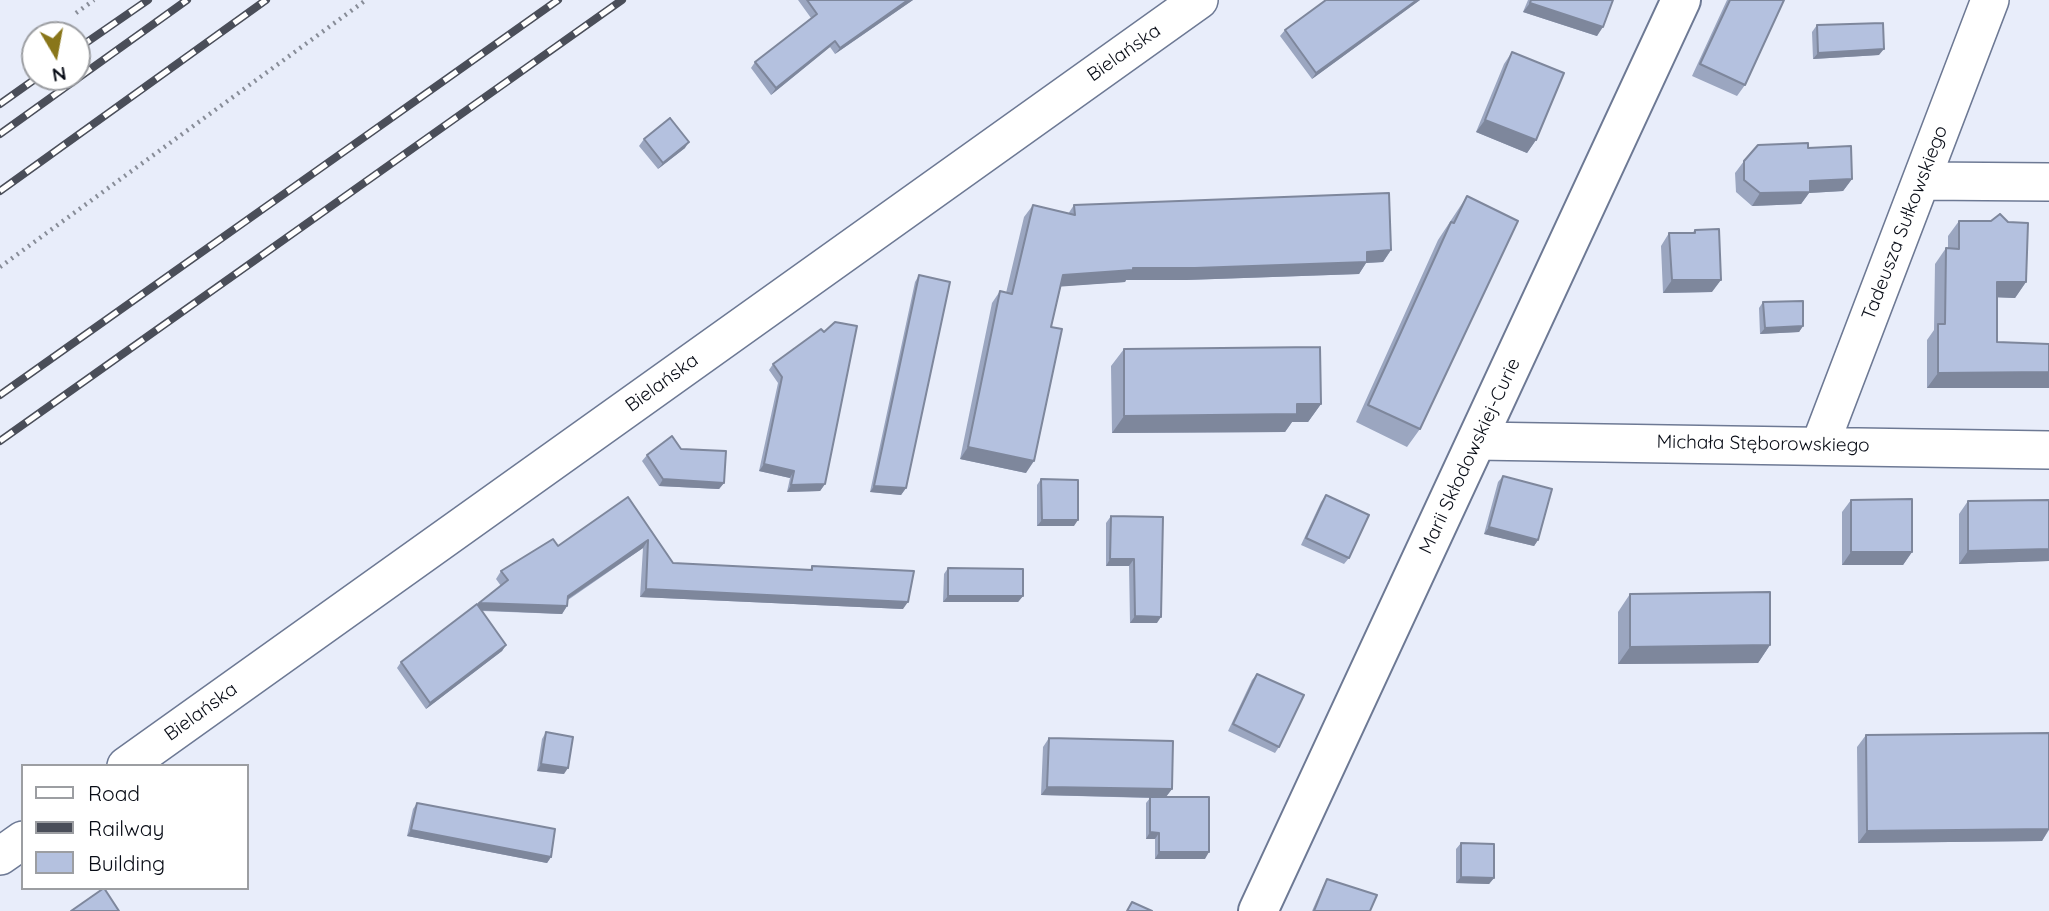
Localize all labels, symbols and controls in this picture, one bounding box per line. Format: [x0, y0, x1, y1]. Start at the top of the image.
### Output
street label: Bielańska [1083, 19, 1165, 87]
north arrow [21, 21, 91, 91]
text: N [50, 62, 68, 88]
street label: Tadeusza Sułkowskiego [1857, 122, 1953, 324]
street label: Bielańska [621, 349, 703, 417]
street label: Marii Skłodowskiej-Curie [1415, 354, 1525, 558]
street label: Michała Stęborowskiego [1656, 431, 1870, 457]
street label: Bielańska [160, 678, 242, 746]
legend [21, 764, 248, 890]
text: Road [88, 780, 140, 806]
text: Railway [88, 815, 164, 841]
text: Building [88, 850, 165, 876]

